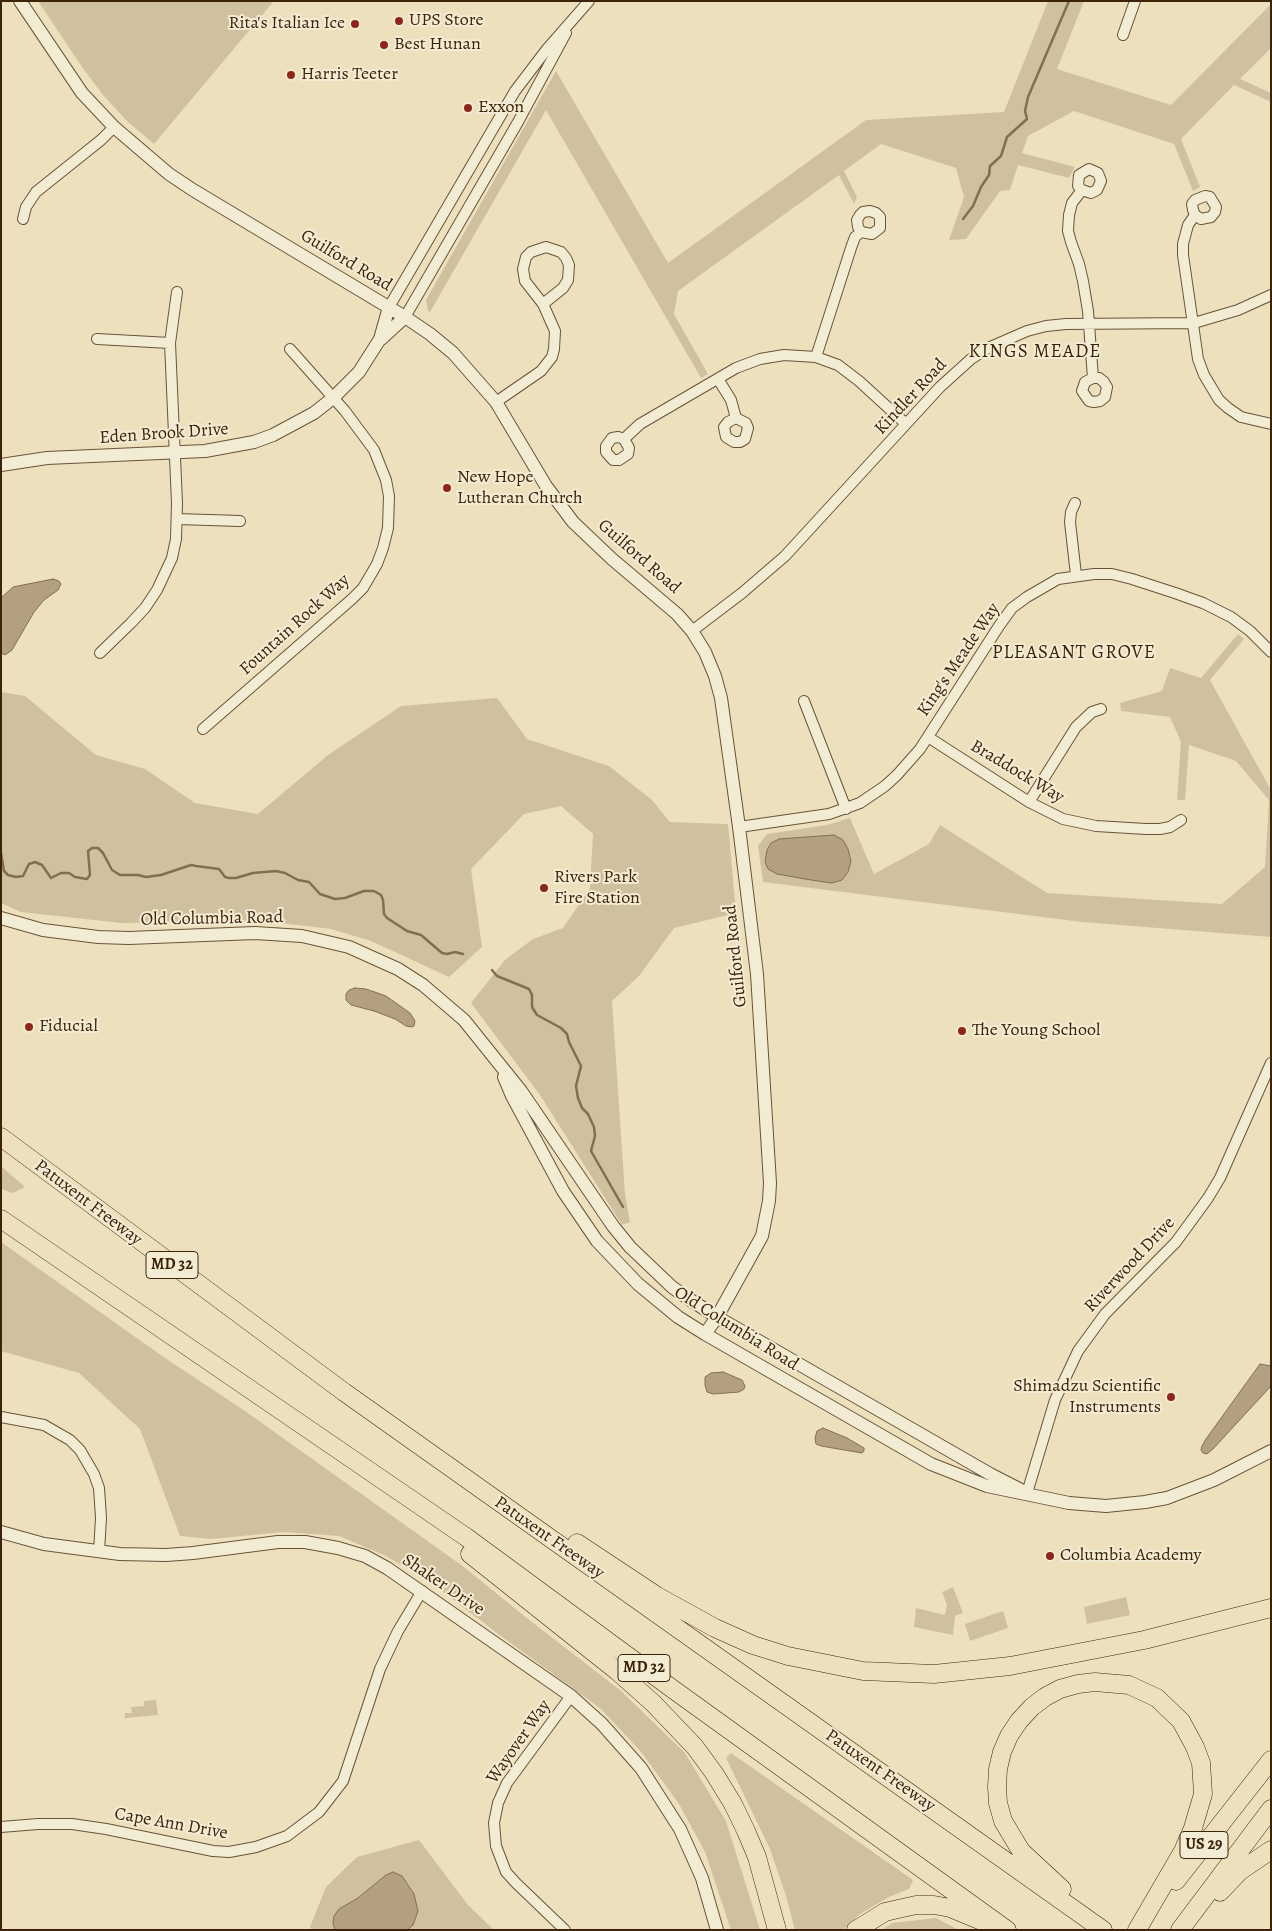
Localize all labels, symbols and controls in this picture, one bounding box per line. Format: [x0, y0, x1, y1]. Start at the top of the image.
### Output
place label: UPS Store [409, 10, 484, 32]
place label: Rita's Italian Ice [229, 13, 345, 35]
marker: UPS Store [393, 15, 405, 27]
marker: Rita's Italian Ice [349, 18, 361, 30]
place label: Best Hunan [394, 34, 481, 56]
marker: Best Hunan [378, 39, 390, 51]
place label: Harris Teeter [301, 64, 398, 86]
marker: Harris Teeter [285, 69, 297, 81]
place label: Exxon [478, 97, 524, 119]
marker: Exxon [462, 102, 474, 114]
street label: Guilford Road [296, 225, 396, 297]
district label: KINGS MEADE [967, 341, 1103, 363]
street label: Kindler Road [870, 354, 952, 440]
street label: Eden Brook Drive [99, 419, 229, 449]
place label: New Hope Lutheran Church [457, 467, 583, 509]
marker: New Hope Lutheran Church [441, 482, 453, 494]
street label: Guilford Road [593, 515, 685, 599]
street label: Fountain Rock Way [235, 570, 355, 680]
street label: King's Meade Way [913, 599, 1005, 721]
district label: PLEASANT GROVE [990, 642, 1158, 664]
street label: Braddock Way [966, 736, 1068, 808]
place label: Rivers Park Fire Station [554, 867, 640, 910]
marker: Rivers Park Fire Station [538, 882, 550, 894]
street label: Guilford Road [720, 904, 752, 1008]
street label: Old Columbia Road [140, 907, 284, 931]
place label: Fiducial [39, 1016, 98, 1038]
place label: The Young School [972, 1020, 1100, 1042]
marker: Fiducial [23, 1021, 35, 1033]
marker: The Young School [956, 1025, 968, 1037]
street label: Patuxent Freeway [30, 1155, 146, 1251]
street label: Riverwood Drive [1080, 1213, 1180, 1317]
road number: MD 32 [146, 1252, 198, 1278]
street label: Old Columbia Road [670, 1282, 802, 1376]
place label: Shimadzu Scientific Instruments [1013, 1376, 1161, 1418]
marker: Shimadzu Scientific Instruments [1165, 1391, 1177, 1403]
street label: Patuxent Freeway [490, 1492, 608, 1584]
place label: Columbia Academy [1060, 1545, 1202, 1567]
street label: Shaker Drive [398, 1550, 488, 1620]
marker: Columbia Academy [1044, 1550, 1056, 1562]
road number: MD 32 [618, 1655, 670, 1682]
street label: Wayover Way [482, 1696, 556, 1788]
street label: Patuxent Freeway [821, 1725, 939, 1817]
street label: Cape Ann Drive [113, 1803, 229, 1845]
road number: US 29 [1180, 1832, 1228, 1858]

